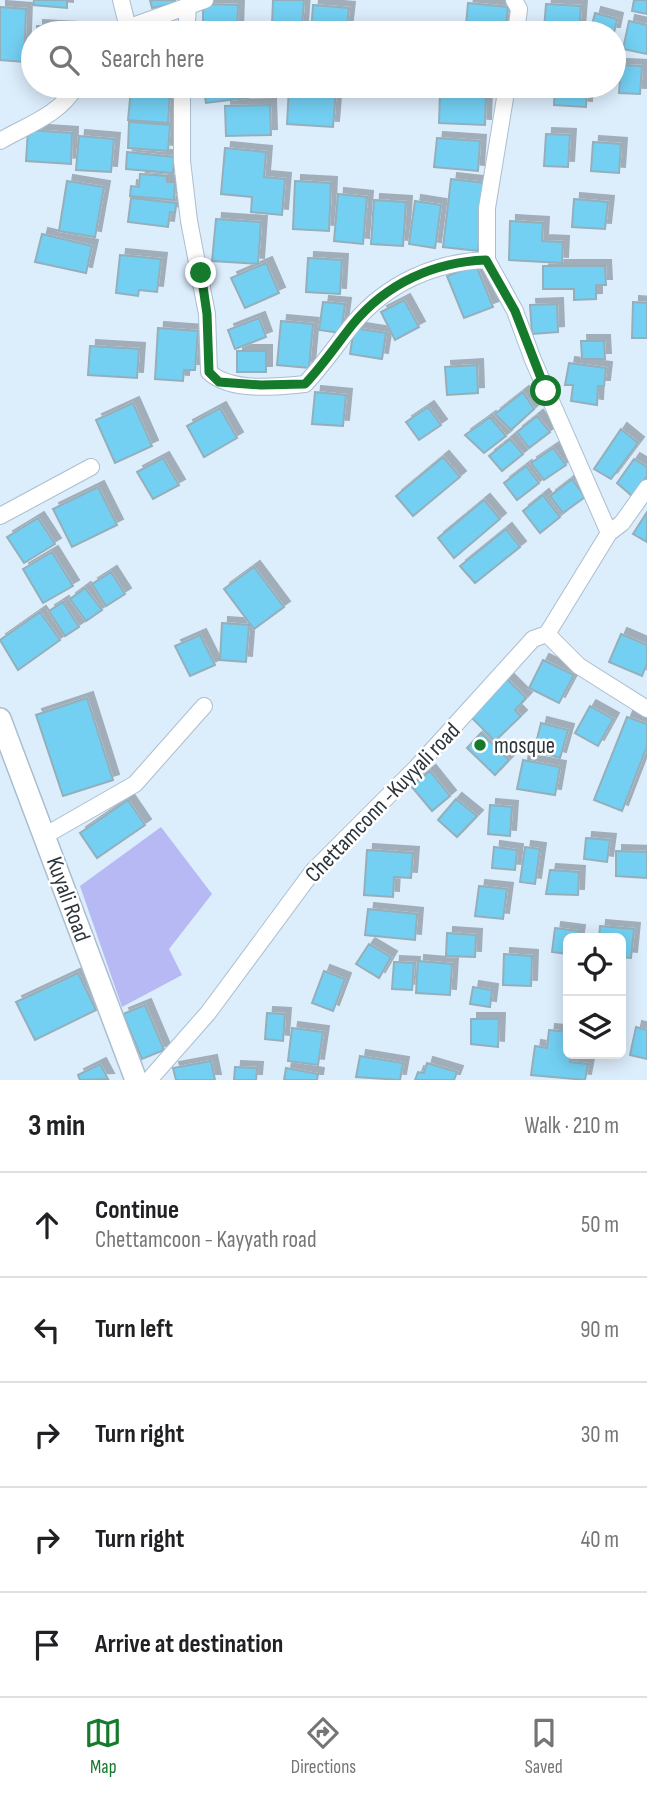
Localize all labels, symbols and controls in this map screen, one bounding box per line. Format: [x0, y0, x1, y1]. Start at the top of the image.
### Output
search box [21, 21, 626, 98]
icon: search [45, 41, 83, 79]
text: Search here [101, 44, 204, 75]
route end [185, 257, 216, 288]
route start [530, 375, 561, 406]
street label: Chettamconn -Kuyyali road [299, 717, 466, 888]
place label: mosque [494, 732, 555, 760]
marker: mosque [472, 737, 488, 753]
street label: Kuyali Road [40, 853, 96, 946]
map controls [563, 933, 626, 1059]
button: locate [563, 933, 626, 996]
button: layers [563, 996, 626, 1059]
text: 3 min [28, 1108, 85, 1144]
text: Walk · 210 m [525, 1112, 619, 1140]
text: Continue [95, 1195, 179, 1226]
icon: ahead [28, 1206, 66, 1244]
text: 50 m [581, 1211, 619, 1239]
text: Chettamcoon - Kayyath road [95, 1226, 316, 1254]
icon: left [28, 1311, 66, 1349]
text: Turn left [95, 1314, 173, 1345]
text: 90 m [580, 1316, 619, 1344]
icon: right [28, 1416, 66, 1454]
text: Turn right [95, 1419, 184, 1450]
text: 30 m [581, 1421, 619, 1449]
icon: right [28, 1521, 66, 1559]
text: Turn right [95, 1524, 184, 1555]
text: 40 m [581, 1526, 619, 1554]
icon: arrive [28, 1626, 66, 1664]
text: Arrive at destination [95, 1629, 283, 1660]
tab: Map [84, 1714, 122, 1779]
tab: Directions [291, 1714, 356, 1779]
tab: Saved [525, 1714, 563, 1779]

